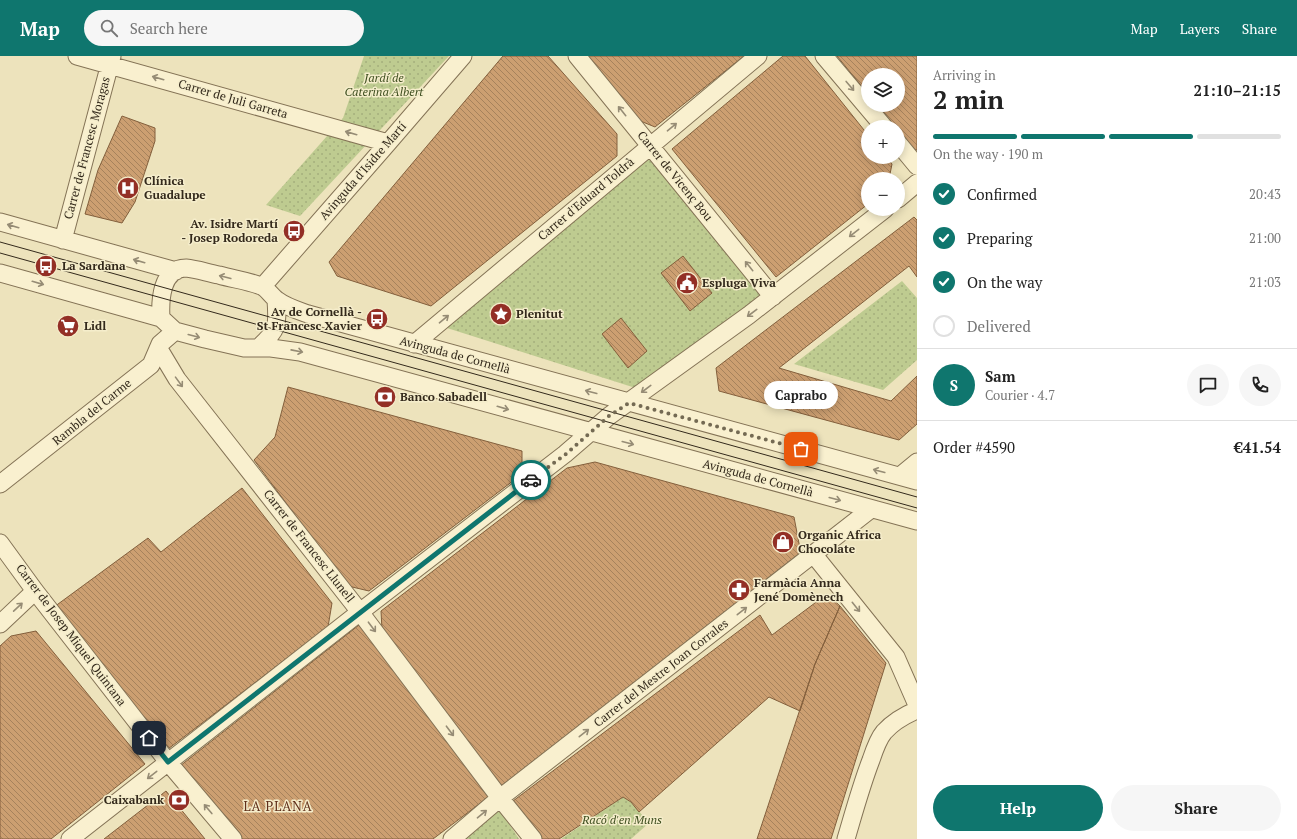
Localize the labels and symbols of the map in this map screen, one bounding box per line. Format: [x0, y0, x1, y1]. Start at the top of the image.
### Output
park label: Jardí de Caterina Albert [345, 70, 424, 99]
one-way arrow [152, 74, 165, 82]
street label: Carrer de Francesc Moragas [60, 75, 113, 221]
street label: Carrer de Juli Garreta [177, 76, 290, 121]
one-way arrow [845, 80, 854, 91]
one-way arrow [618, 106, 627, 117]
street label: Avinguda d'Isidre Martí [316, 118, 409, 223]
one-way arrow [667, 123, 677, 132]
one-way arrow [344, 128, 357, 136]
street label: Carrer de Vicenç Bou [634, 128, 716, 224]
street label: Carrer d'Eduard Toldrà [535, 154, 637, 243]
place label: Clínica Guadalupe [144, 173, 206, 202]
hospital icon: Clínica Guadalupe [115, 175, 141, 201]
place label: Av. Isidre Martí - Josep Rodoreda [181, 216, 278, 245]
bus stop icon: Av. Isidre Martí - Josep Rodoreda [281, 218, 307, 244]
one-way arrow [7, 222, 20, 229]
one-way arrow [849, 229, 860, 237]
bus stop icon: La Sardana [33, 253, 59, 279]
one-way arrow [132, 257, 145, 264]
place label: La Sardana [62, 258, 126, 273]
one-way arrow [744, 261, 753, 272]
public building icon: Espluga Viva [674, 270, 700, 296]
one-way arrow [219, 272, 232, 280]
place label: Espluga Viva [702, 275, 776, 290]
one-way arrow [31, 280, 44, 287]
place icon: Plenitut [488, 301, 514, 327]
place label: Av de Cornellà - St Francesc Xavier [257, 304, 363, 333]
bus stop icon: Av de Cornellà - St Francesc Xavier [364, 306, 390, 332]
place label: Plenitut [516, 306, 563, 321]
one-way arrow [746, 309, 757, 317]
supermarket icon: Lidl [55, 313, 81, 339]
one-way arrow [438, 314, 449, 323]
place label: Lidl [84, 318, 106, 333]
one-way arrow [187, 333, 200, 340]
street label: Avinguda de Cornellà [398, 333, 512, 376]
one-way arrow [290, 347, 303, 355]
street label: Rambla del Carme [49, 375, 134, 448]
one-way arrow [175, 376, 184, 387]
callout: Caprabo [764, 381, 838, 409]
bank icon: Banco Sabadell [372, 384, 398, 410]
one-way arrow [641, 385, 652, 394]
one-way arrow [585, 388, 598, 395]
place label: Banco Sabadell [400, 389, 487, 404]
one-way arrow [496, 405, 509, 412]
pin [784, 432, 818, 466]
one-way arrow [622, 439, 635, 447]
street label: Avinguda de Cornellà [701, 456, 815, 499]
courier [511, 460, 551, 500]
one-way arrow [873, 466, 886, 474]
street label: Carrer de Francesc Llunell [261, 486, 358, 605]
one-way arrow [828, 496, 841, 503]
place label: Organic Africa Chocolate [798, 527, 881, 556]
shop icon: Organic Africa Chocolate [770, 529, 796, 555]
street label: Carrer de Josep Miquel Quintana [13, 561, 130, 709]
place label: Farmàcia Anna Jené Domènech [754, 575, 844, 604]
pharmacy icon: Farmàcia Anna Jené Domènech [726, 577, 752, 603]
one-way arrow [851, 602, 860, 612]
one-way arrow [12, 603, 23, 612]
one-way arrow [737, 606, 748, 615]
street label: Carrer del Mestre Joan Corrales [590, 615, 731, 730]
one-way arrow [368, 622, 376, 633]
pin [132, 721, 166, 755]
one-way arrow [446, 726, 454, 737]
one-way arrow [579, 729, 590, 738]
one-way arrow [146, 771, 157, 779]
bank icon: Caixabank [166, 787, 192, 813]
place label: Caixabank [104, 792, 164, 807]
district label: LA PLANA [243, 797, 313, 815]
one-way arrow [203, 804, 212, 814]
one-way arrow [477, 809, 487, 818]
park label: Racó d'en Muns [581, 812, 662, 827]

